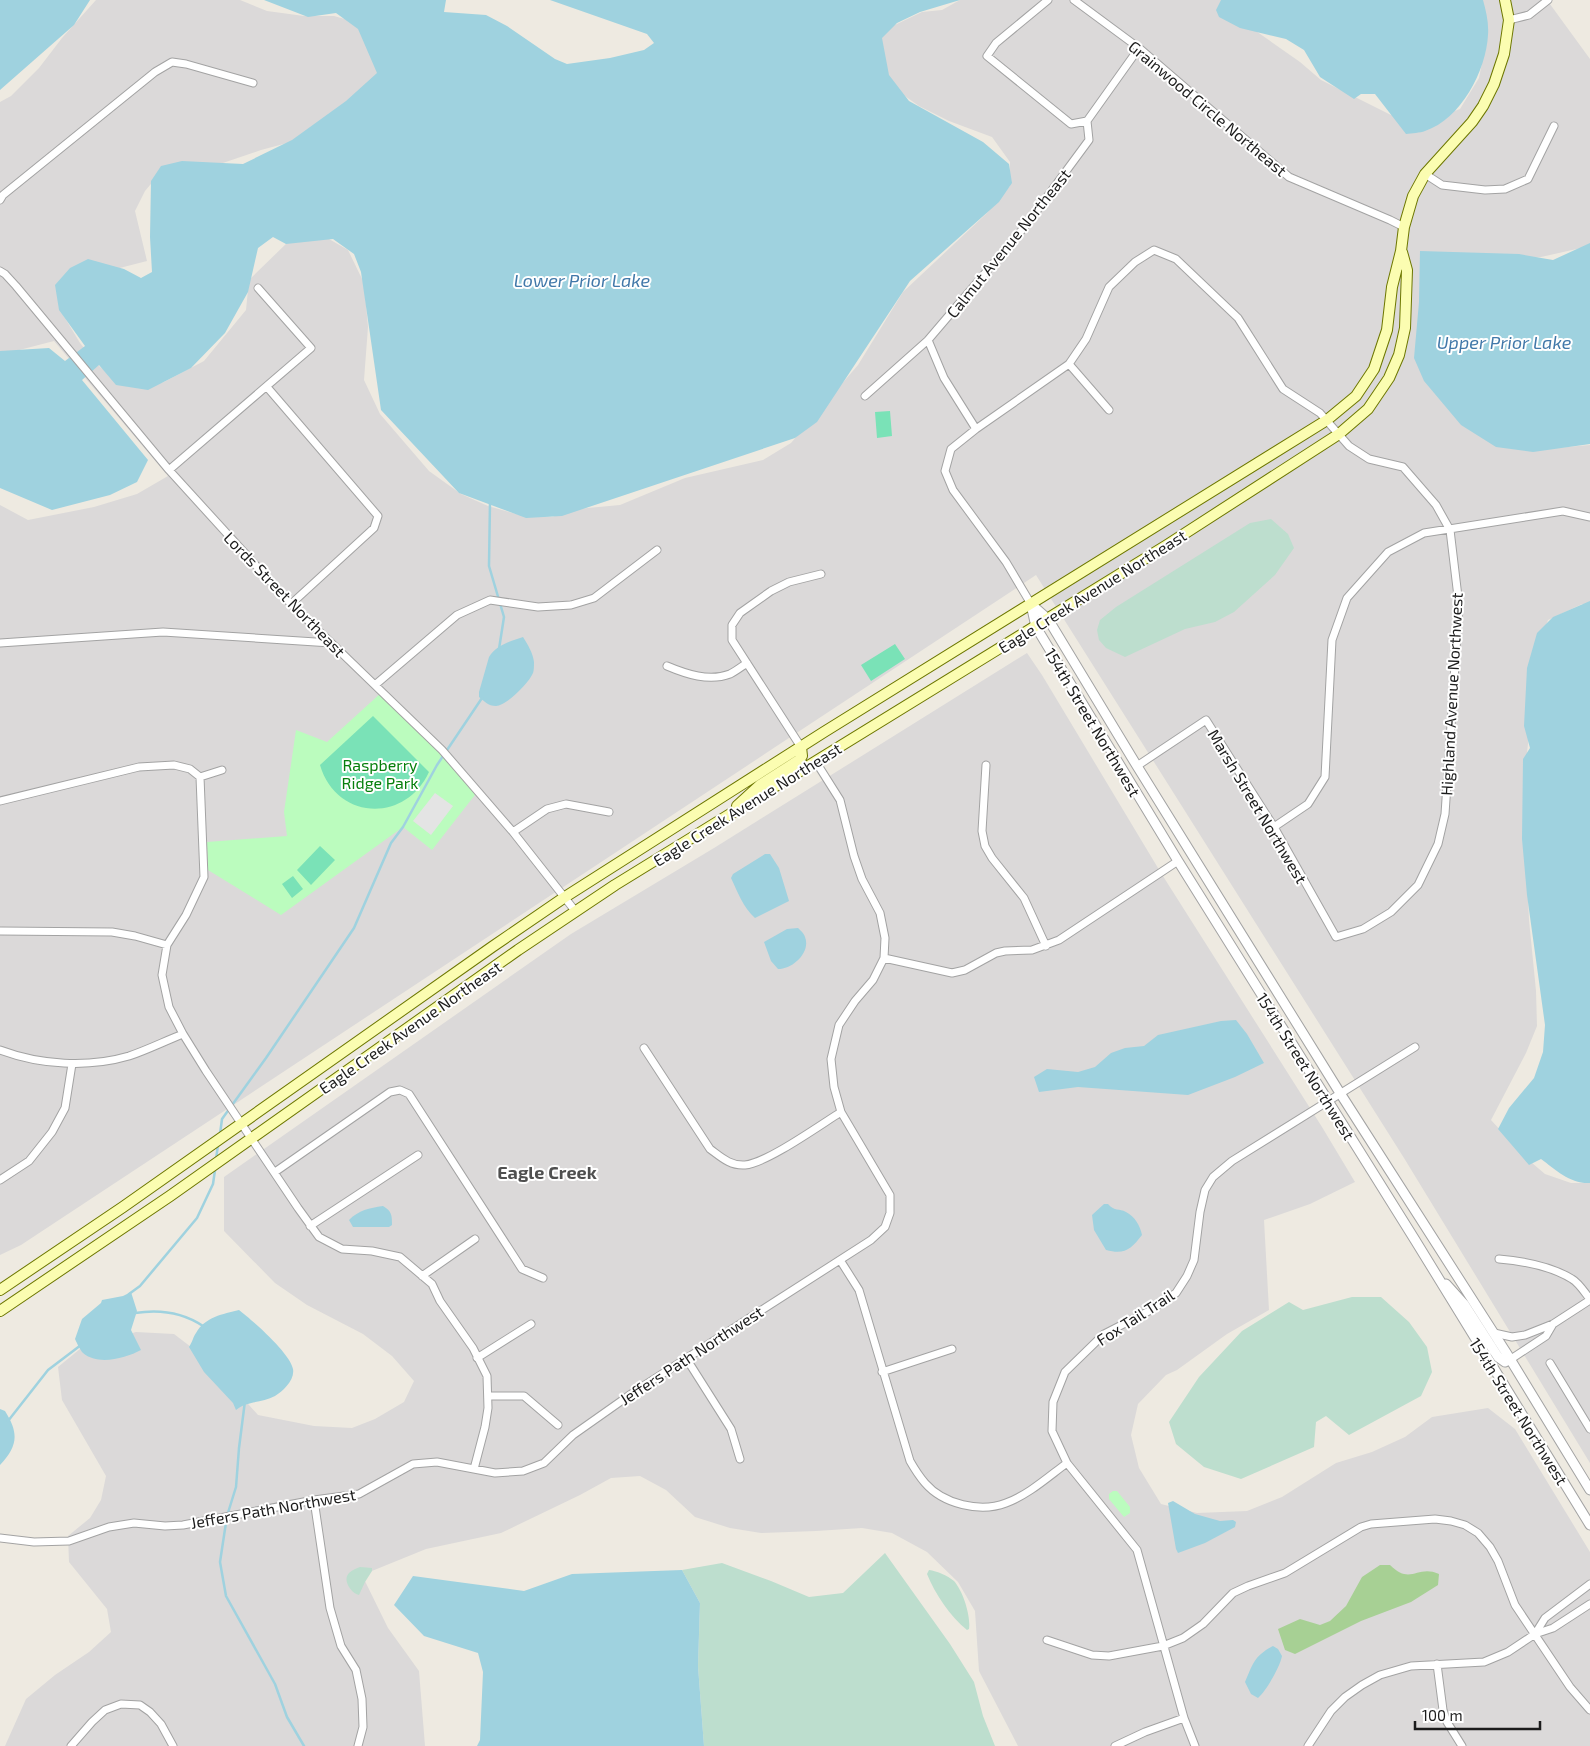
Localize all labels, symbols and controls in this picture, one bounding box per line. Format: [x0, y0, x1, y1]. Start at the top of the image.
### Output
street label: Grainwood Circle Northeast [1125, 36, 1291, 180]
street label: Calmut Avenue Northeast [942, 165, 1074, 321]
water label: Lower Prior Lake [514, 269, 651, 291]
water label: Upper Prior Lake [1437, 331, 1572, 353]
street label: Eagle Creek Avenue Northeast [994, 525, 1190, 657]
street label: Lords Street Northeast [220, 528, 350, 660]
street label: Highland Avenue Northwest [1436, 592, 1466, 796]
street label: 154th Street Northwest [1041, 644, 1145, 800]
street label: Marsh Street Northwest [1204, 726, 1312, 886]
street label: Eagle Creek Avenue Northeast [649, 738, 845, 870]
park label: Raspberry Ridge Park [342, 755, 418, 792]
street label: Eagle Creek Avenue Northeast [315, 957, 505, 1097]
street label: 154th Street Northwest [1253, 989, 1359, 1143]
district label: Eagle Creek [497, 1161, 597, 1183]
street label: Fox Tail Trail [1093, 1285, 1178, 1349]
street label: Jeffers Path Northwest [616, 1301, 766, 1409]
street label: 154th Street Northwest [1466, 1334, 1572, 1488]
street label: Jeffers Path Northwest [189, 1484, 357, 1532]
scale bar [1415, 1698, 1540, 1730]
text: 100 m [1422, 1706, 1463, 1724]

